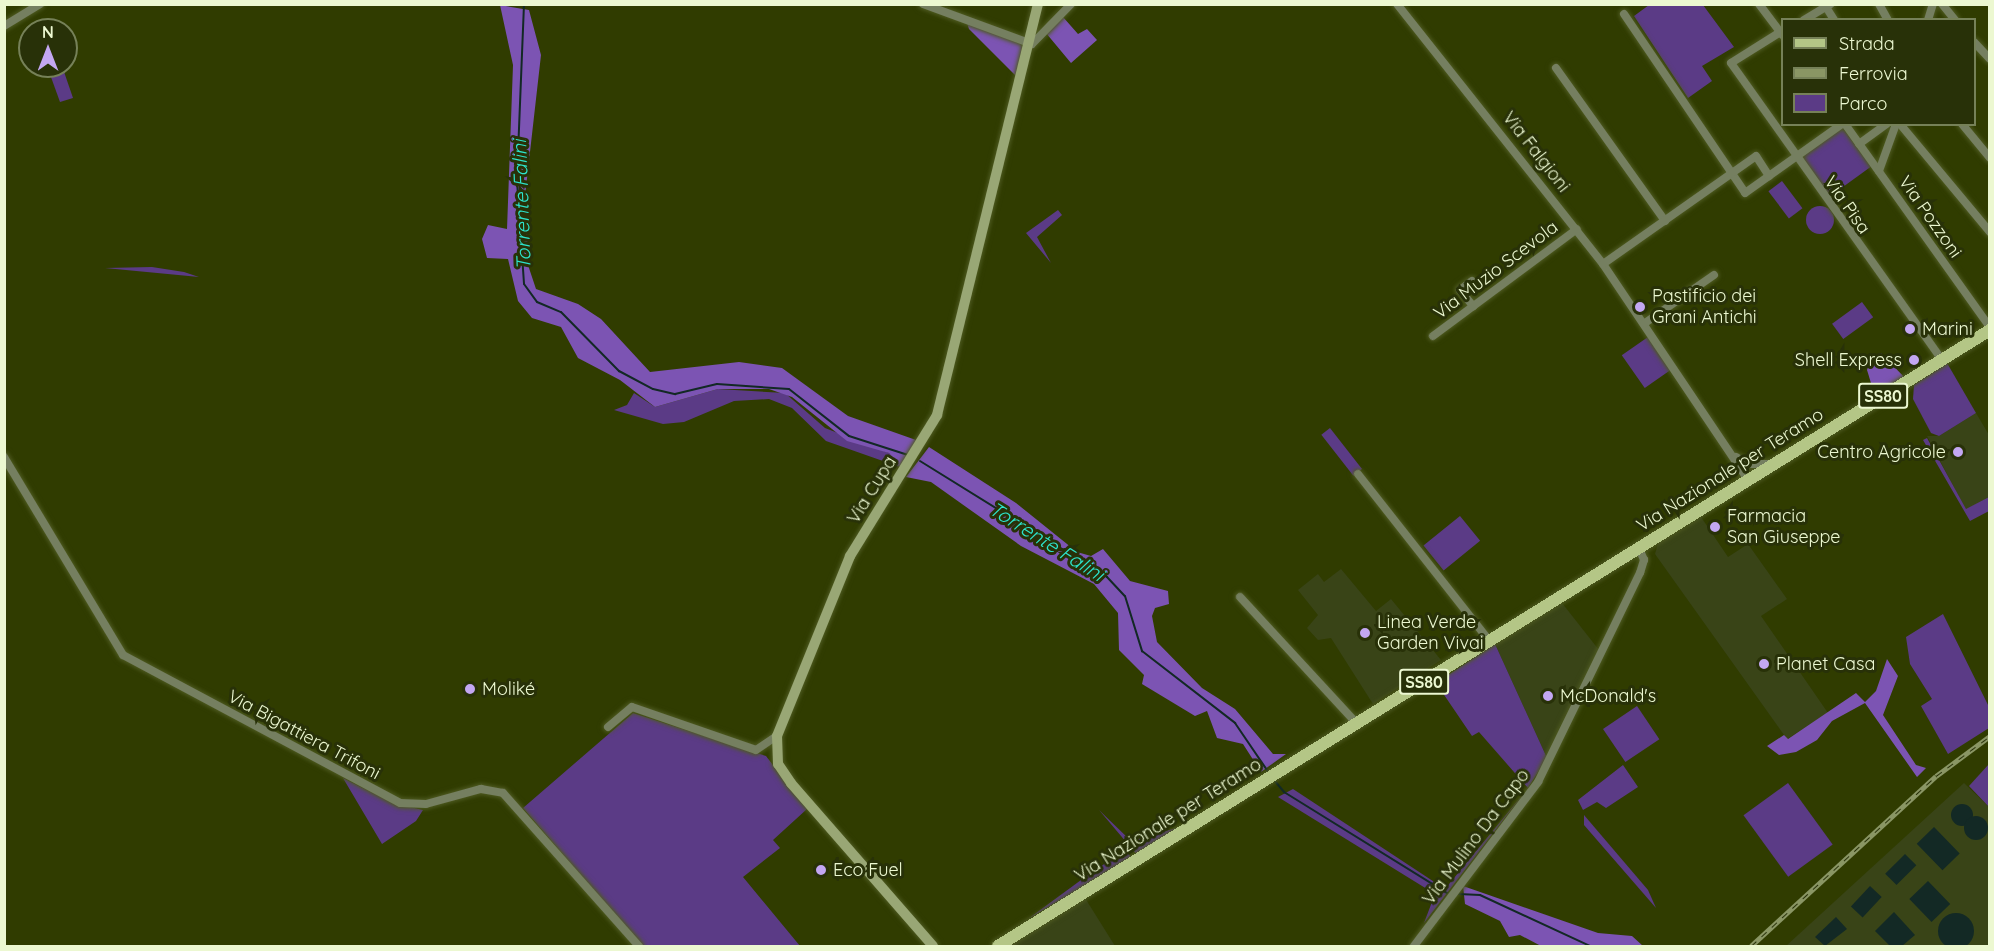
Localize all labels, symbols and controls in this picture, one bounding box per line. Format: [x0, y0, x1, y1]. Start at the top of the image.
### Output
north arrow [18, 18, 78, 78]
legend [1781, 18, 1976, 126]
text: N [42, 22, 54, 42]
text: Strada [1839, 32, 1895, 55]
text: Ferrovia [1839, 62, 1908, 85]
text: Parco [1839, 92, 1887, 115]
street label: Via Falgioni [1498, 107, 1574, 197]
water label: Torrente Falini [507, 139, 535, 271]
street label: Via Pisa [1819, 172, 1875, 238]
street label: Via Pozzoni [1894, 172, 1966, 262]
street label: Via Muzio Scevola [1430, 216, 1562, 324]
place label: Pastificio dei Grani Antichi [1652, 286, 1757, 328]
marker: Pastificio dei Grani Antichi [1633, 300, 1647, 314]
place label: Marini [1922, 318, 1973, 340]
marker: Marini [1903, 322, 1917, 336]
place label: Shell Express [1795, 349, 1902, 371]
marker: Shell Express [1907, 353, 1921, 367]
road number: SS80 [1858, 383, 1908, 409]
street label: Via Nazionale per Teramo [1633, 404, 1827, 536]
place label: Centro Agricole [1817, 441, 1946, 463]
marker: Centro Agricole [1951, 445, 1965, 459]
street label: Via Cupa [843, 452, 901, 528]
water label: Torrente Falini [985, 496, 1109, 586]
place label: Farmacia San Giuseppe [1727, 506, 1841, 548]
marker: Farmacia San Giuseppe [1708, 520, 1722, 534]
place label: Linea Verde Garden Vivai [1377, 612, 1484, 654]
marker: Linea Verde Garden Vivai [1358, 626, 1372, 640]
place label: Planet Casa [1776, 653, 1876, 675]
marker: Planet Casa [1757, 657, 1771, 671]
road number: SS80 [1398, 669, 1450, 695]
place label: Moliké [482, 678, 535, 700]
marker: Moliké [463, 682, 477, 696]
place label: McDonald's [1560, 685, 1656, 707]
street label: Via Bigattiera Trifoni [224, 686, 384, 784]
marker: McDonald's [1541, 689, 1555, 703]
street label: Via Nazionale per Teramo [1071, 754, 1265, 886]
street label: Via Mulino Da Capo [1418, 765, 1534, 909]
place label: Eco Fuel [833, 859, 903, 881]
marker: Eco Fuel [814, 863, 828, 877]

